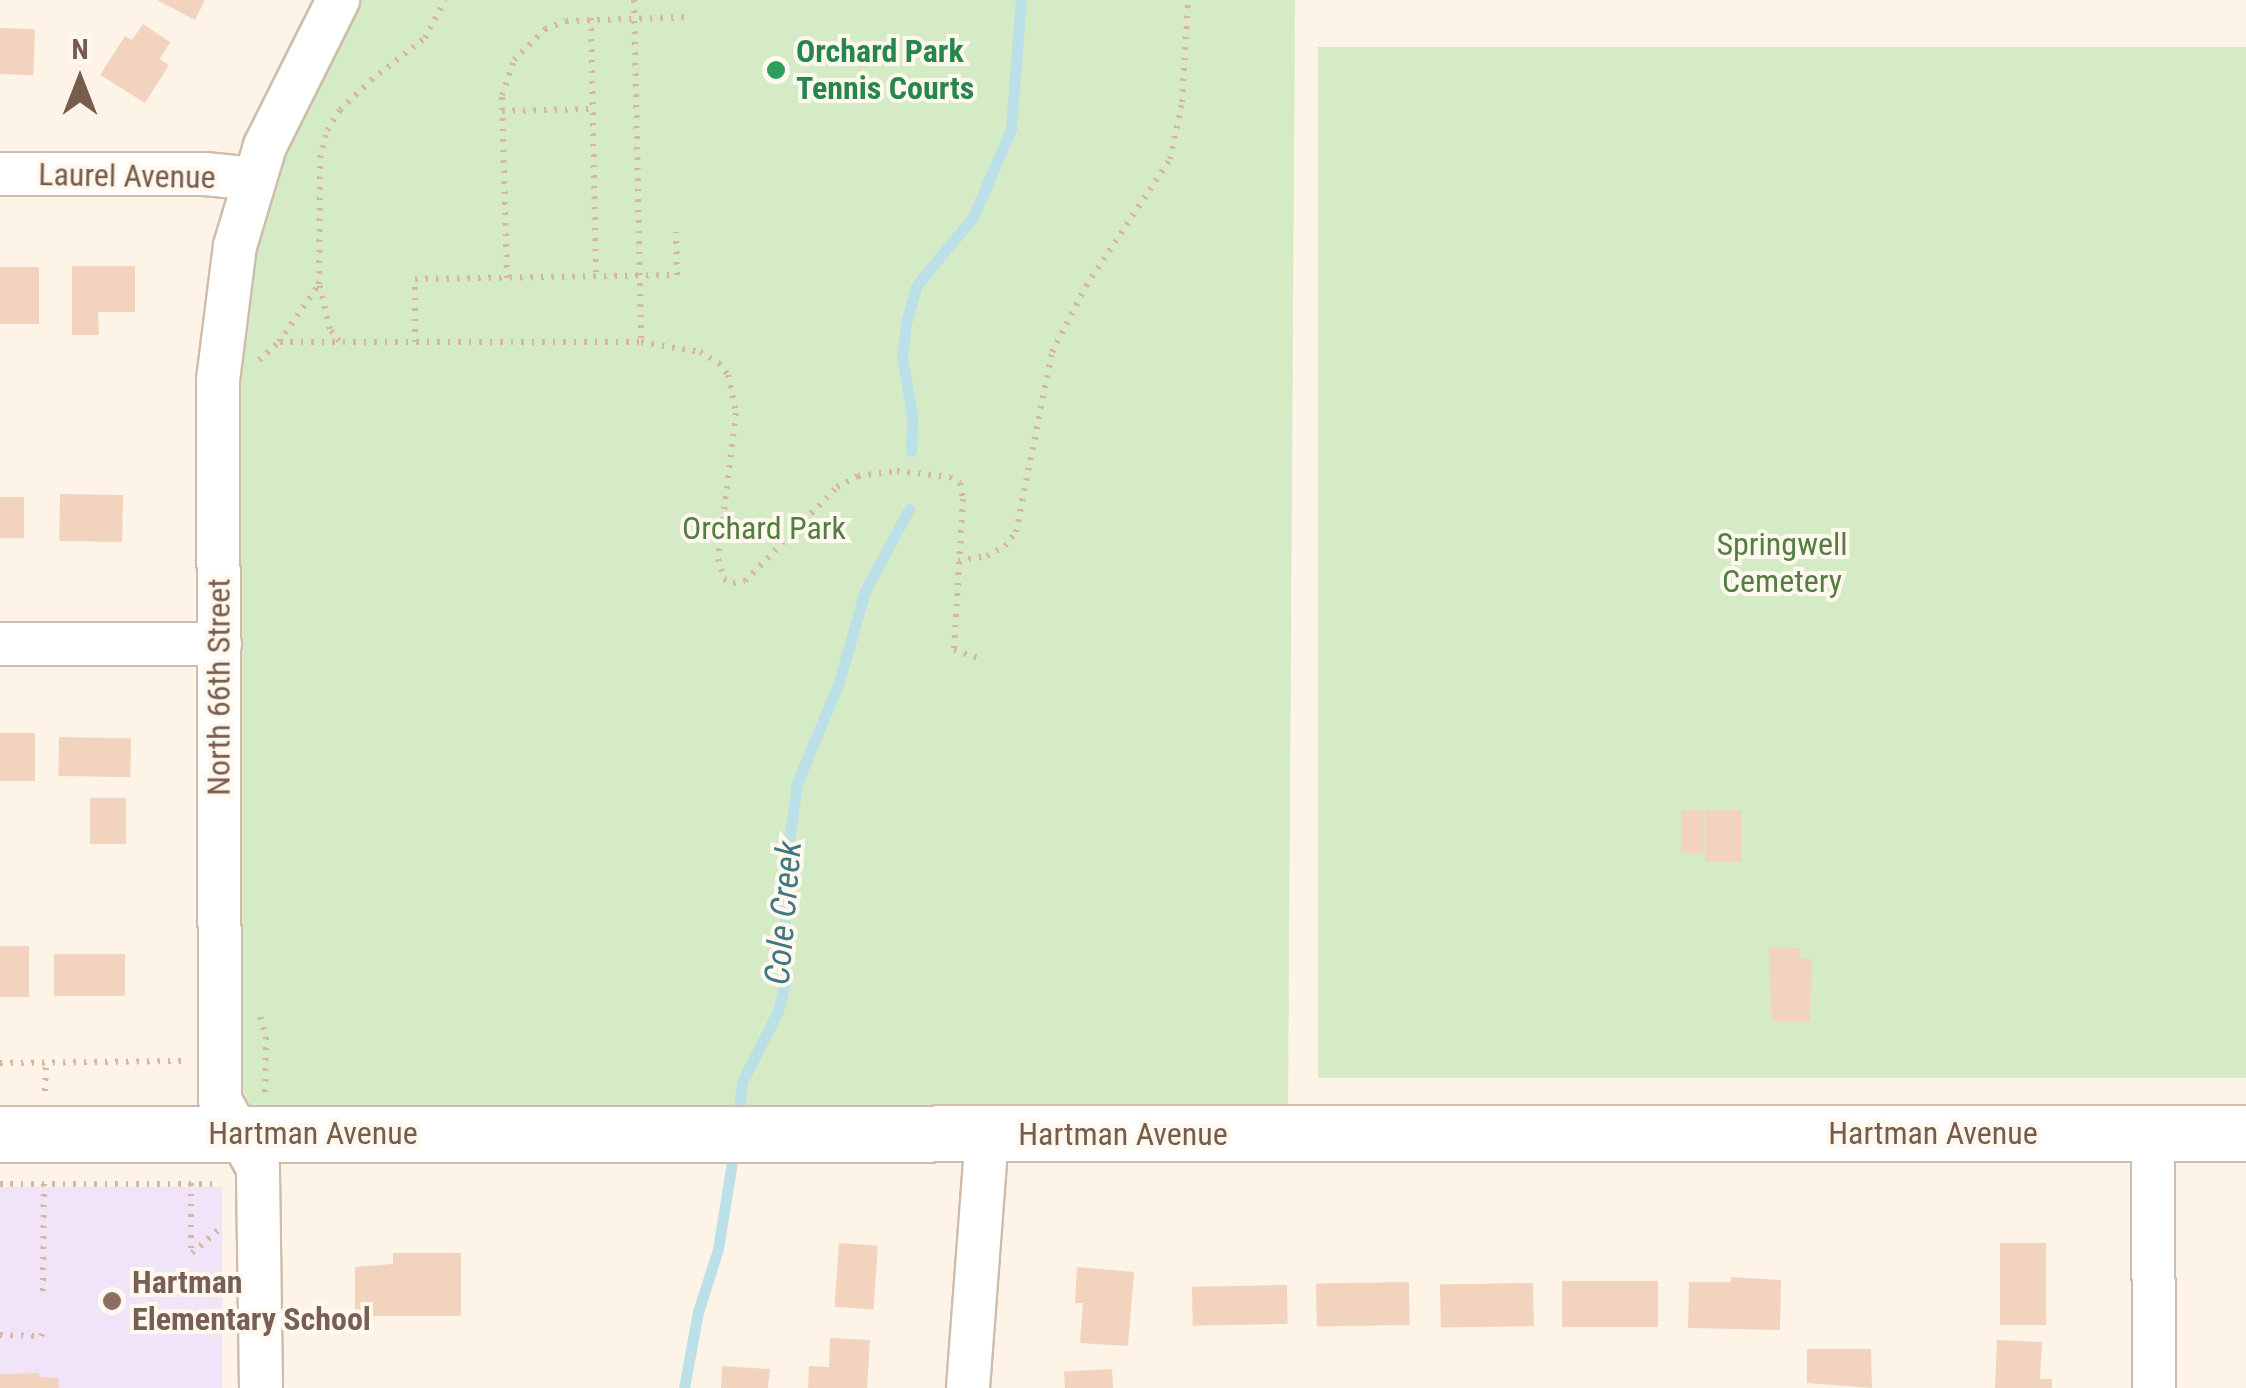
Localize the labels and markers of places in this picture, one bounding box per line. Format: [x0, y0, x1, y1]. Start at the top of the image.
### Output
place label: Orchard Park Tennis Courts [796, 33, 974, 108]
marker: Orchard Park Tennis Courts [765, 59, 787, 81]
place label: Hartman Elementary School [132, 1264, 371, 1339]
marker: Hartman Elementary School [101, 1290, 123, 1312]

